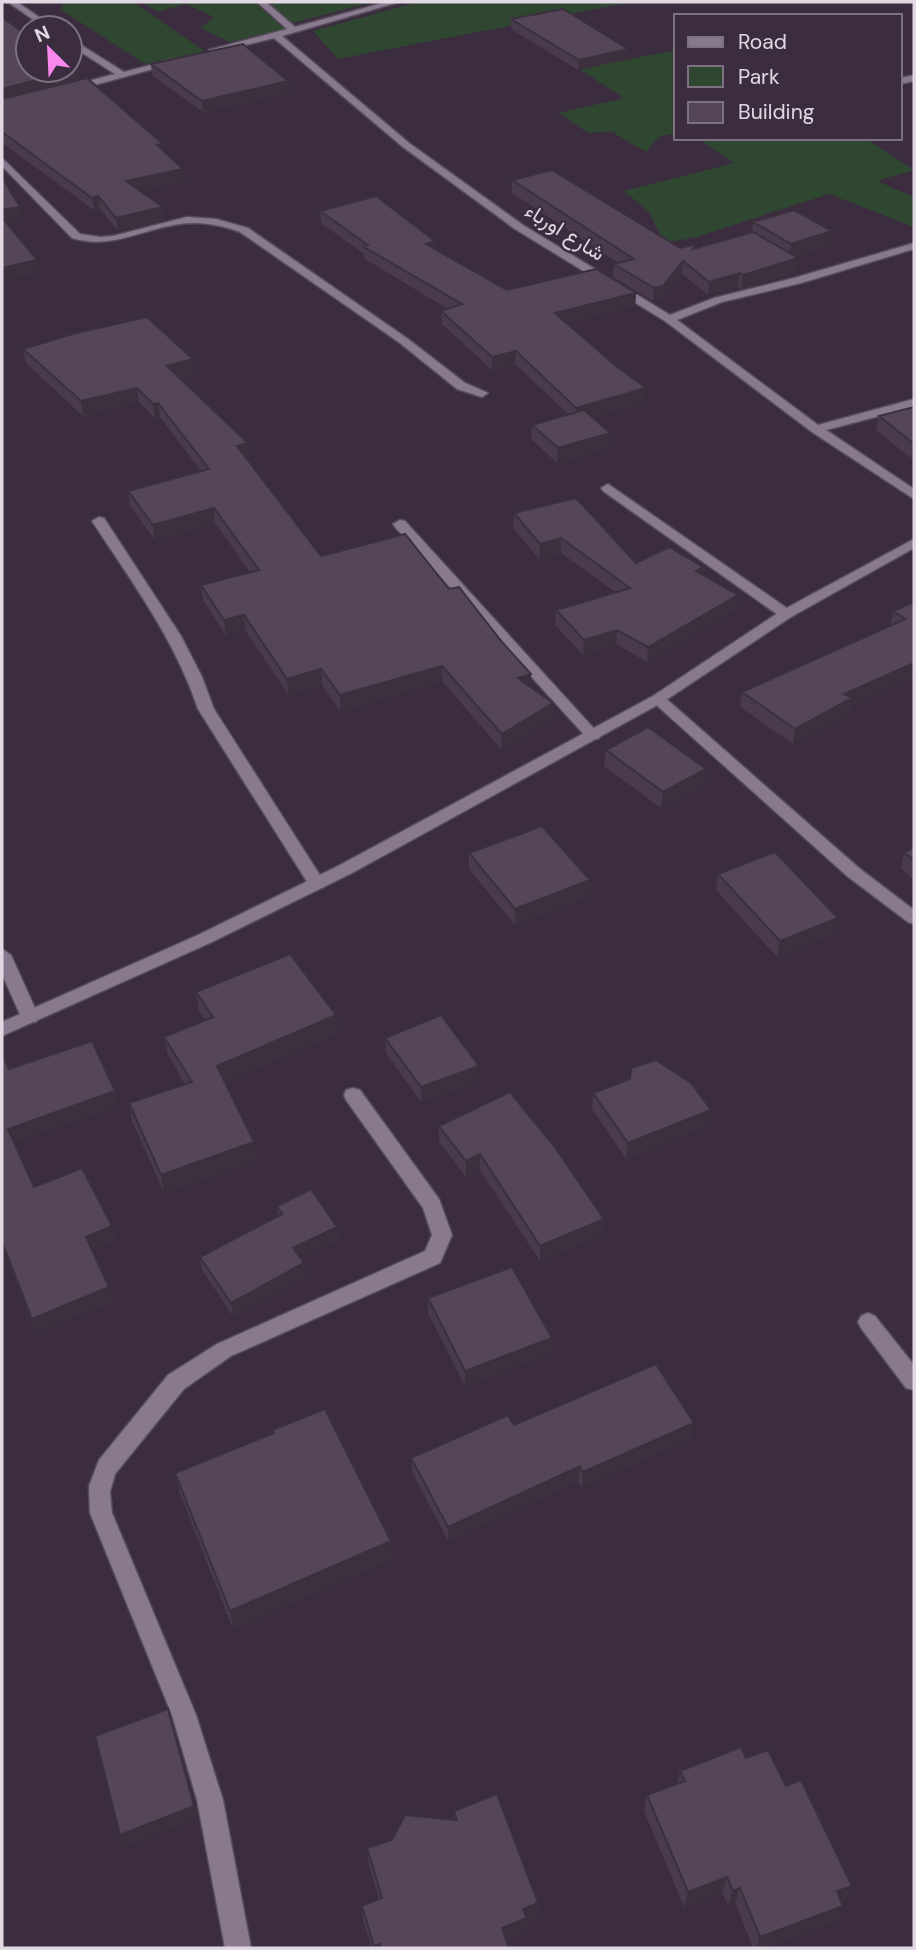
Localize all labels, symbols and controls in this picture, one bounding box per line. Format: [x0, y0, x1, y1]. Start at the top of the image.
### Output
north arrow [14, 14, 84, 84]
legend [674, 14, 902, 140]
text: N [31, 20, 54, 48]
text: Road [738, 28, 787, 56]
text: Park [738, 63, 780, 91]
text: Building [738, 98, 815, 126]
street label: شارع اورباء [520, 197, 610, 267]

